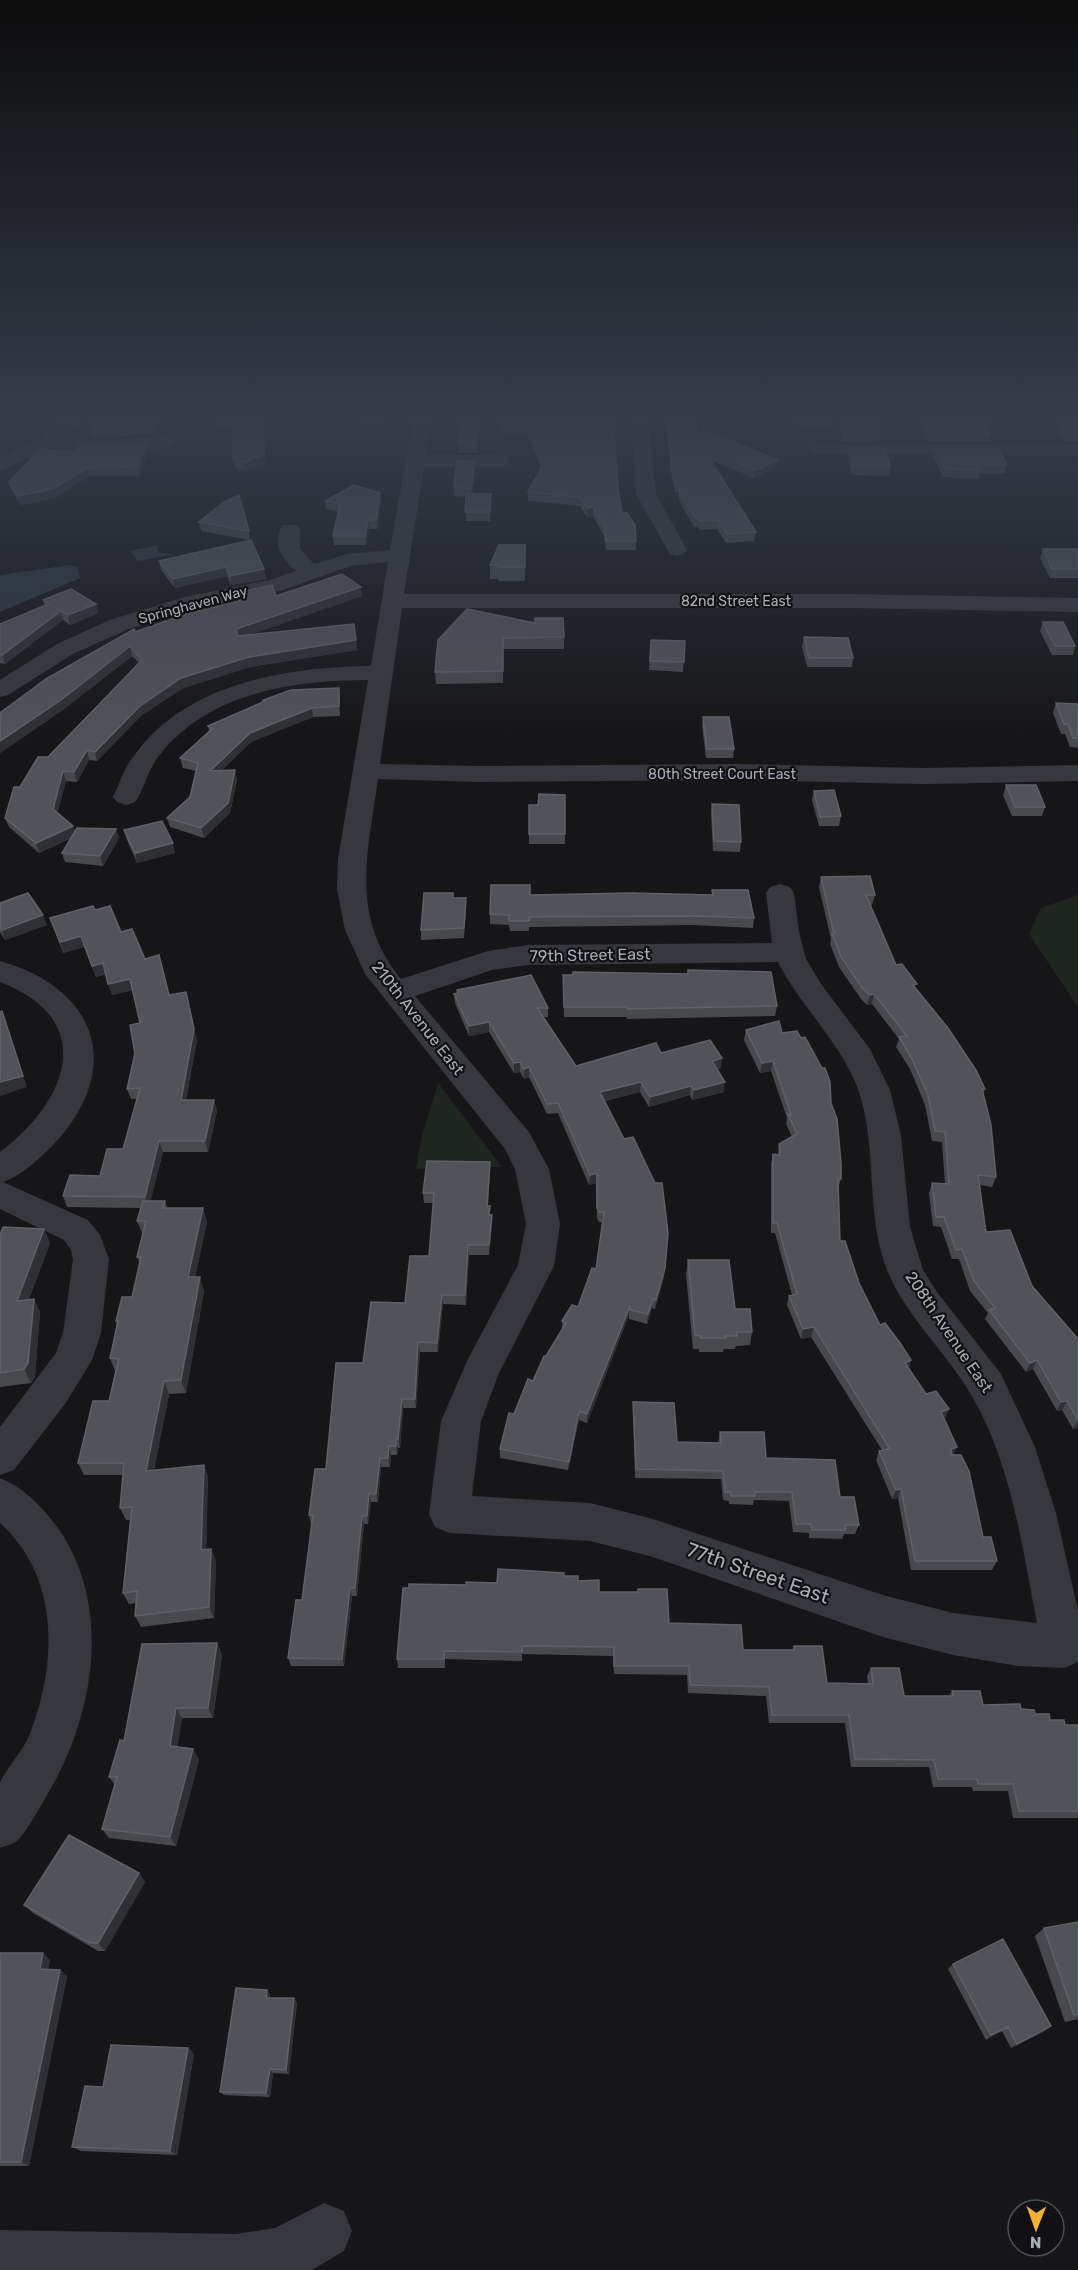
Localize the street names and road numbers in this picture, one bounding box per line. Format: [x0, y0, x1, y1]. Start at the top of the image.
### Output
street label: Springhaven Way [137, 582, 250, 628]
street label: 82nd Street East [681, 593, 792, 610]
street label: 80th Street Court East [648, 766, 796, 783]
street label: 79th Street East [529, 944, 651, 966]
street label: 210th Avenue East [368, 957, 468, 1079]
street label: 208th Avenue East [901, 1268, 997, 1396]
street label: 77th Street East [684, 1537, 833, 1609]

